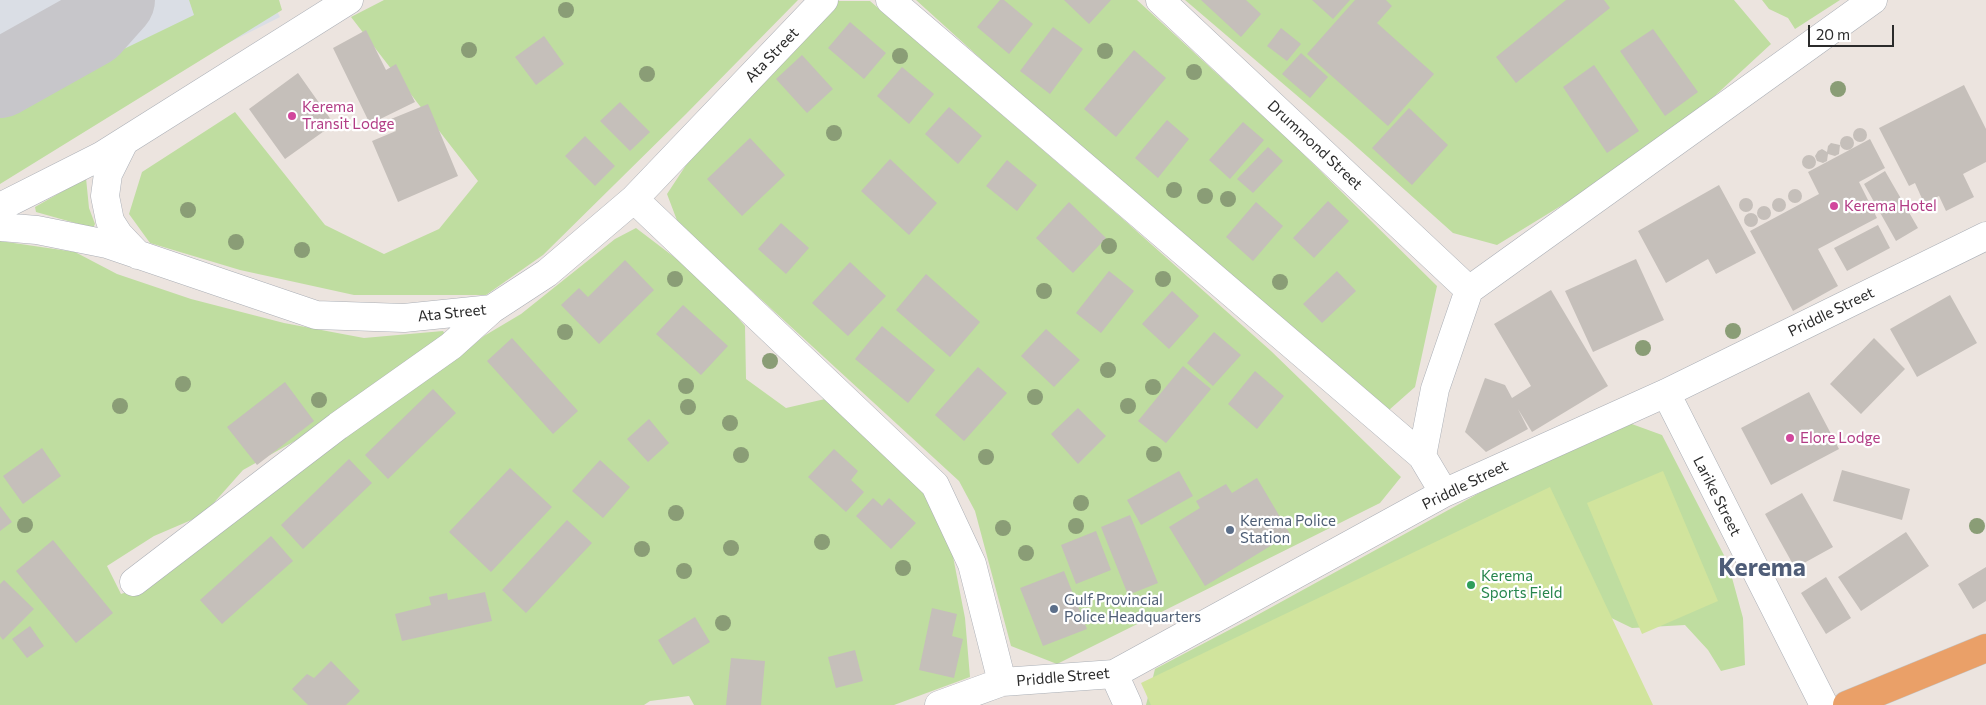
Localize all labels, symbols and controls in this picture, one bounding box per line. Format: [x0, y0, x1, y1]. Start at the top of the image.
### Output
scale bar [1811, 15, 1897, 47]
street label: Ata Street [742, 24, 802, 86]
text: 20 m [1816, 25, 1850, 43]
street label: Drummond Street [1264, 96, 1366, 194]
place label: Kerema Transit Lodge [302, 98, 394, 133]
marker: Kerema Transit Lodge [286, 110, 298, 122]
place label: Kerema Hotel [1844, 197, 1937, 215]
marker: Kerema Hotel [1828, 200, 1840, 212]
street label: Priddle Street [1785, 283, 1877, 341]
street label: Ata Street [417, 300, 487, 326]
place label: Elore Lodge [1800, 429, 1880, 447]
marker: Elore Lodge [1784, 432, 1796, 444]
street label: Larike Street [1689, 453, 1745, 539]
street label: Priddle Street [1419, 456, 1511, 514]
place label: Kerema Police Station [1240, 512, 1336, 547]
marker: Kerema Police Station [1224, 524, 1236, 536]
district label: Kerema [1718, 553, 1806, 583]
place label: Kerema Sports Field [1481, 567, 1562, 602]
marker: Kerema Sports Field [1465, 579, 1477, 591]
place label: Gulf Provincial Police Headquarters [1064, 591, 1201, 626]
marker: Gulf Provincial Police Headquarters [1048, 603, 1060, 615]
street label: Priddle Street [1016, 664, 1110, 690]

